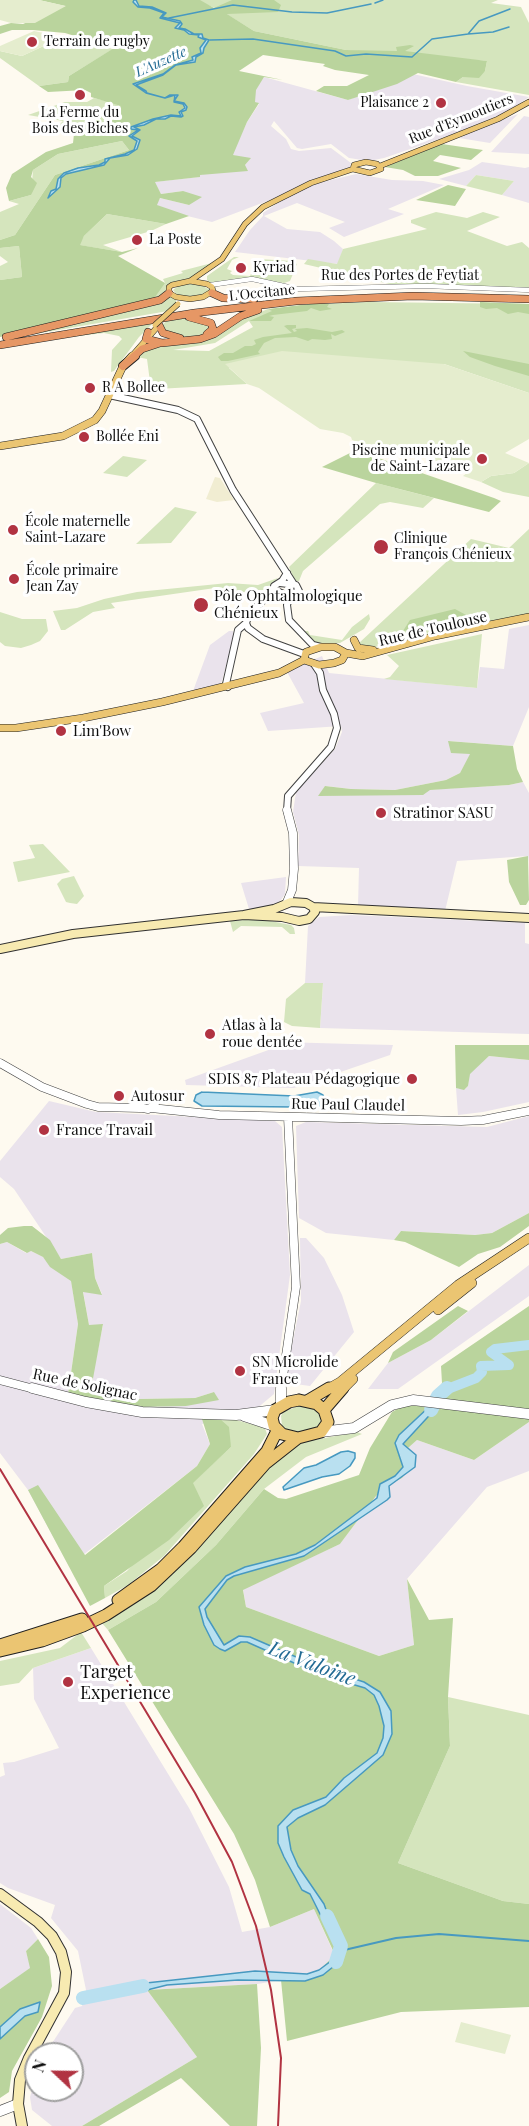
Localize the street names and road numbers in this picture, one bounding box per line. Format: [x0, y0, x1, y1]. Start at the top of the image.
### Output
street label: Rue d'Eymoutiers [406, 90, 516, 148]
street label: Rue des Portes de Feytiat [321, 268, 479, 284]
street label: L'Occitane [228, 281, 296, 305]
street label: Rue de Toulouse [377, 608, 489, 650]
street label: Rue Paul Claudel [291, 1095, 405, 1115]
street label: Rue de Solignac [31, 1365, 139, 1405]

